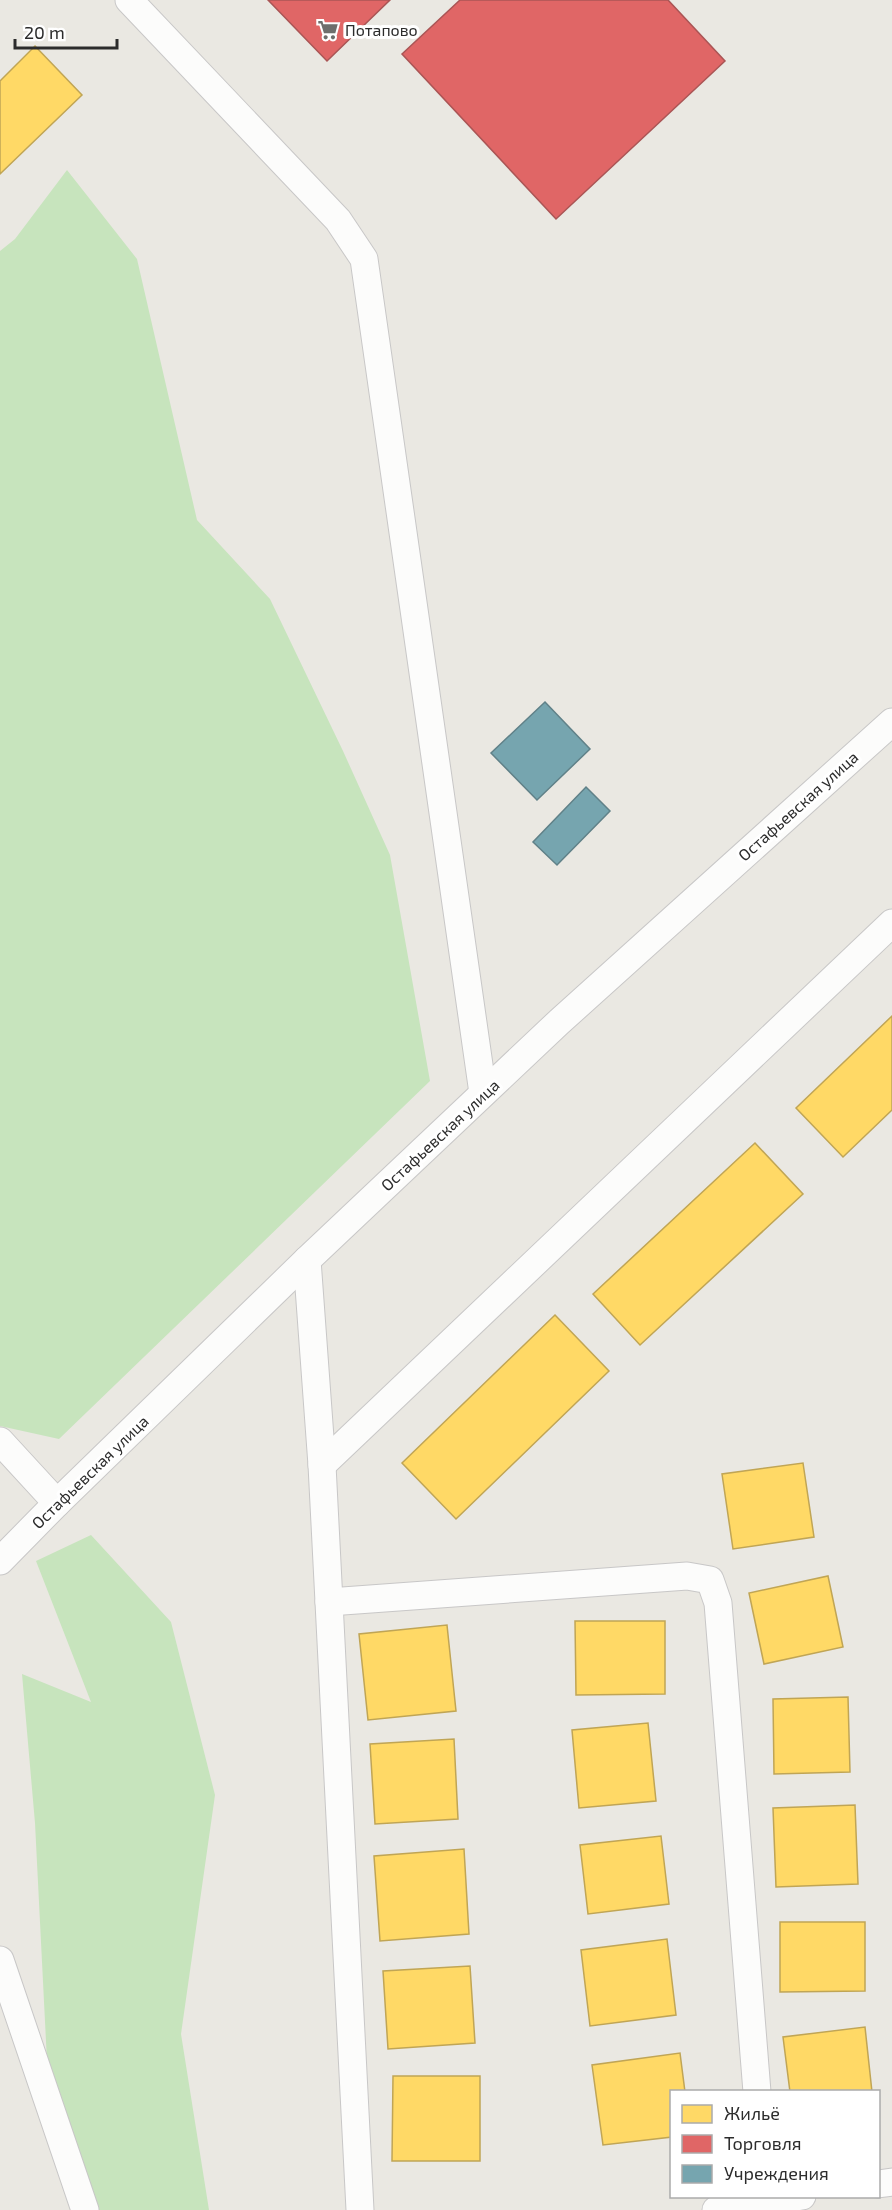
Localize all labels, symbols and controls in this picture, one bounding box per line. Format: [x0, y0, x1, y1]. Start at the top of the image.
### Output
scale bar [15, 12, 117, 50]
supermarket icon: Потапово [316, 18, 340, 42]
place label: Потапово [345, 20, 418, 39]
text: 20 m [24, 21, 65, 43]
street label: Остафьевская улица [734, 747, 862, 865]
street label: Остафьевская улица [377, 1075, 503, 1195]
street label: Остафьевская улица [27, 1411, 153, 1533]
legend [670, 2090, 880, 2198]
text: Жильё [724, 2102, 780, 2124]
text: Торговля [724, 2132, 802, 2154]
text: Учреждения [724, 2162, 829, 2184]

